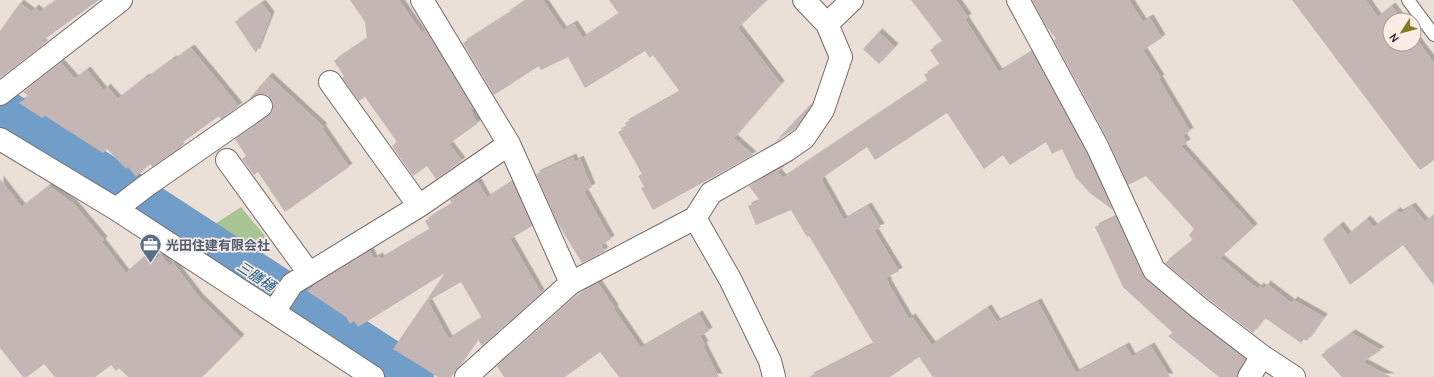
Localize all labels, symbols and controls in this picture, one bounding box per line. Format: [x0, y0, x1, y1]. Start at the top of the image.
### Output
north arrow [1382, 12, 1422, 52]
text: N [1386, 31, 1402, 45]
office icon: 光田住建有限会社 [138, 232, 164, 265]
place label: 光田住建有限会社 [166, 237, 270, 253]
water label: 三膳樋 [233, 257, 280, 296]

